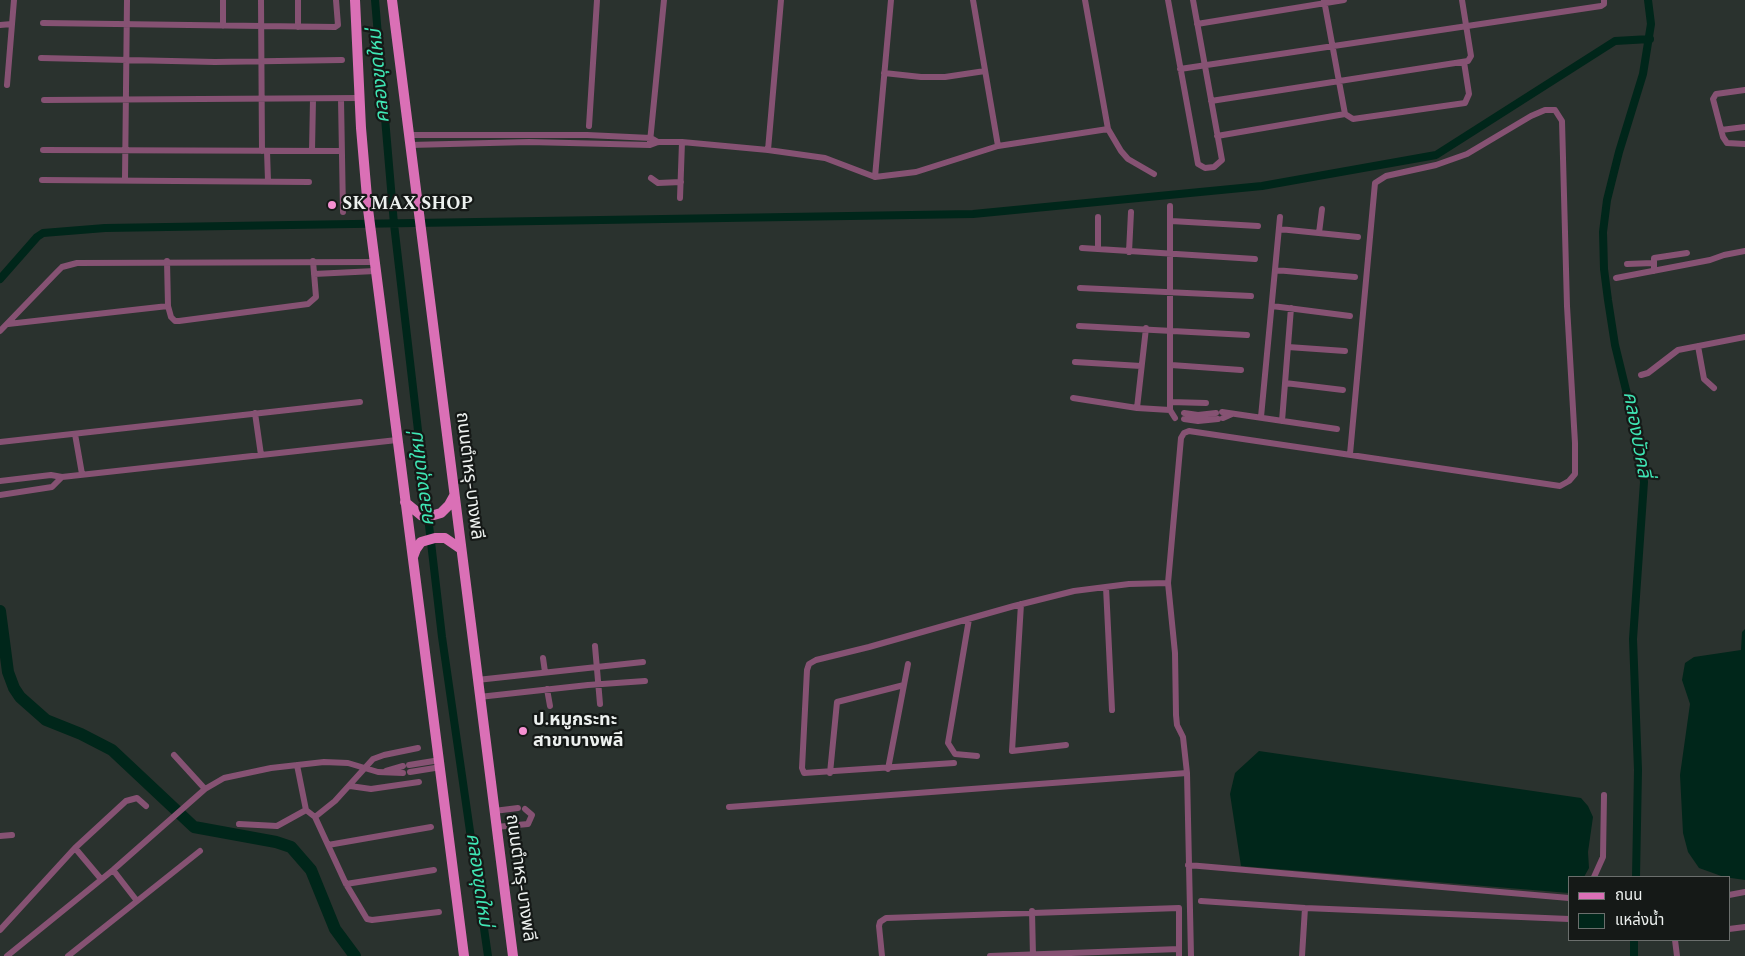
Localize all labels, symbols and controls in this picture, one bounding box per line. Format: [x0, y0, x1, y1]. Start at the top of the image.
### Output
water label: คลองขุดใหม่ [366, 28, 396, 124]
place label: SK MAX SHOP [342, 194, 473, 216]
marker: SK MAX SHOP [326, 199, 338, 211]
water label: คลองบัวคลี่ [1616, 390, 1654, 480]
street label: ถนนตำหรุ-บางพลี [449, 411, 487, 541]
water label: คลองขุดใหม่ [407, 431, 441, 527]
place label: ป.หมูกระทะ สาขาบางพลี [533, 710, 624, 752]
marker: ป.หมูกระทะ สาขาบางพลี [517, 725, 529, 737]
street label: ถนนตำหรุ-บางพลี [499, 813, 539, 943]
water label: คลองขุดใหม่ [459, 832, 495, 928]
legend [1568, 876, 1730, 941]
text: ถนน [1615, 884, 1642, 907]
text: แหล่งน้ำ [1615, 909, 1664, 932]

